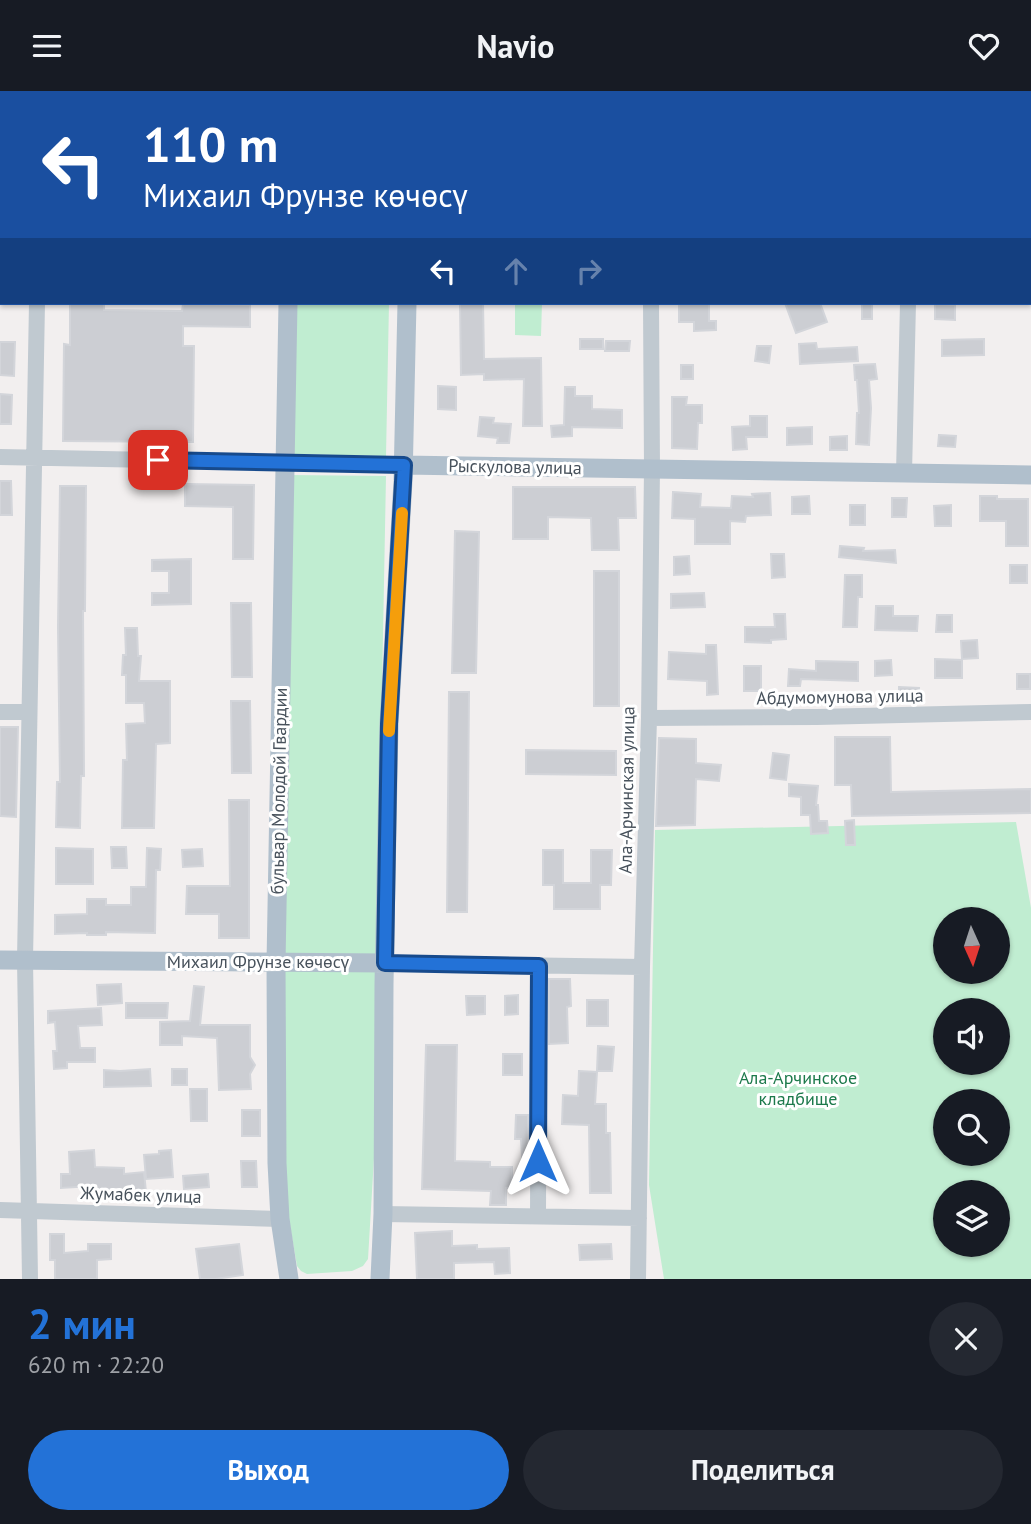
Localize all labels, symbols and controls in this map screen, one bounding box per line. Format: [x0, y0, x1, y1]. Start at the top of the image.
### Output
text: Navio [477, 25, 554, 67]
icon: menu [28, 27, 66, 65]
icon: heart [965, 27, 1003, 65]
text: 110 m [143, 112, 278, 176]
icon: left [28, 119, 119, 210]
text: Михаил Фрунзе көчөсү [143, 174, 468, 216]
icon: left [424, 252, 462, 290]
icon: ahead [497, 252, 535, 290]
icon: right [570, 252, 608, 290]
pin [128, 430, 188, 490]
icon: arrive [139, 441, 177, 479]
street label: Рыскулова улица [448, 454, 582, 479]
street label: Абдумомунова улица [756, 684, 924, 709]
street label: бульвар Молодой Гвардии [265, 687, 292, 895]
street label: Ала-Арчинская улица [614, 706, 639, 874]
north arrow [933, 907, 1010, 983]
map controls [933, 907, 1010, 1257]
street label: Михаил Фрунзе көчөсү [167, 950, 350, 973]
button: sound [933, 998, 1010, 1075]
park label: Ала-Арчинское кладбище [739, 1066, 857, 1110]
button: search [933, 1089, 1010, 1166]
position arrow [501, 1124, 575, 1198]
button: layers [933, 1180, 1010, 1257]
street label: Жумабек улица [79, 1181, 202, 1208]
text: 2 мин [28, 1296, 136, 1351]
button: close [929, 1302, 1003, 1376]
text: 620 m · 22:20 [28, 1350, 164, 1379]
button: Выход [28, 1430, 509, 1510]
button: Поделиться [523, 1430, 1003, 1510]

